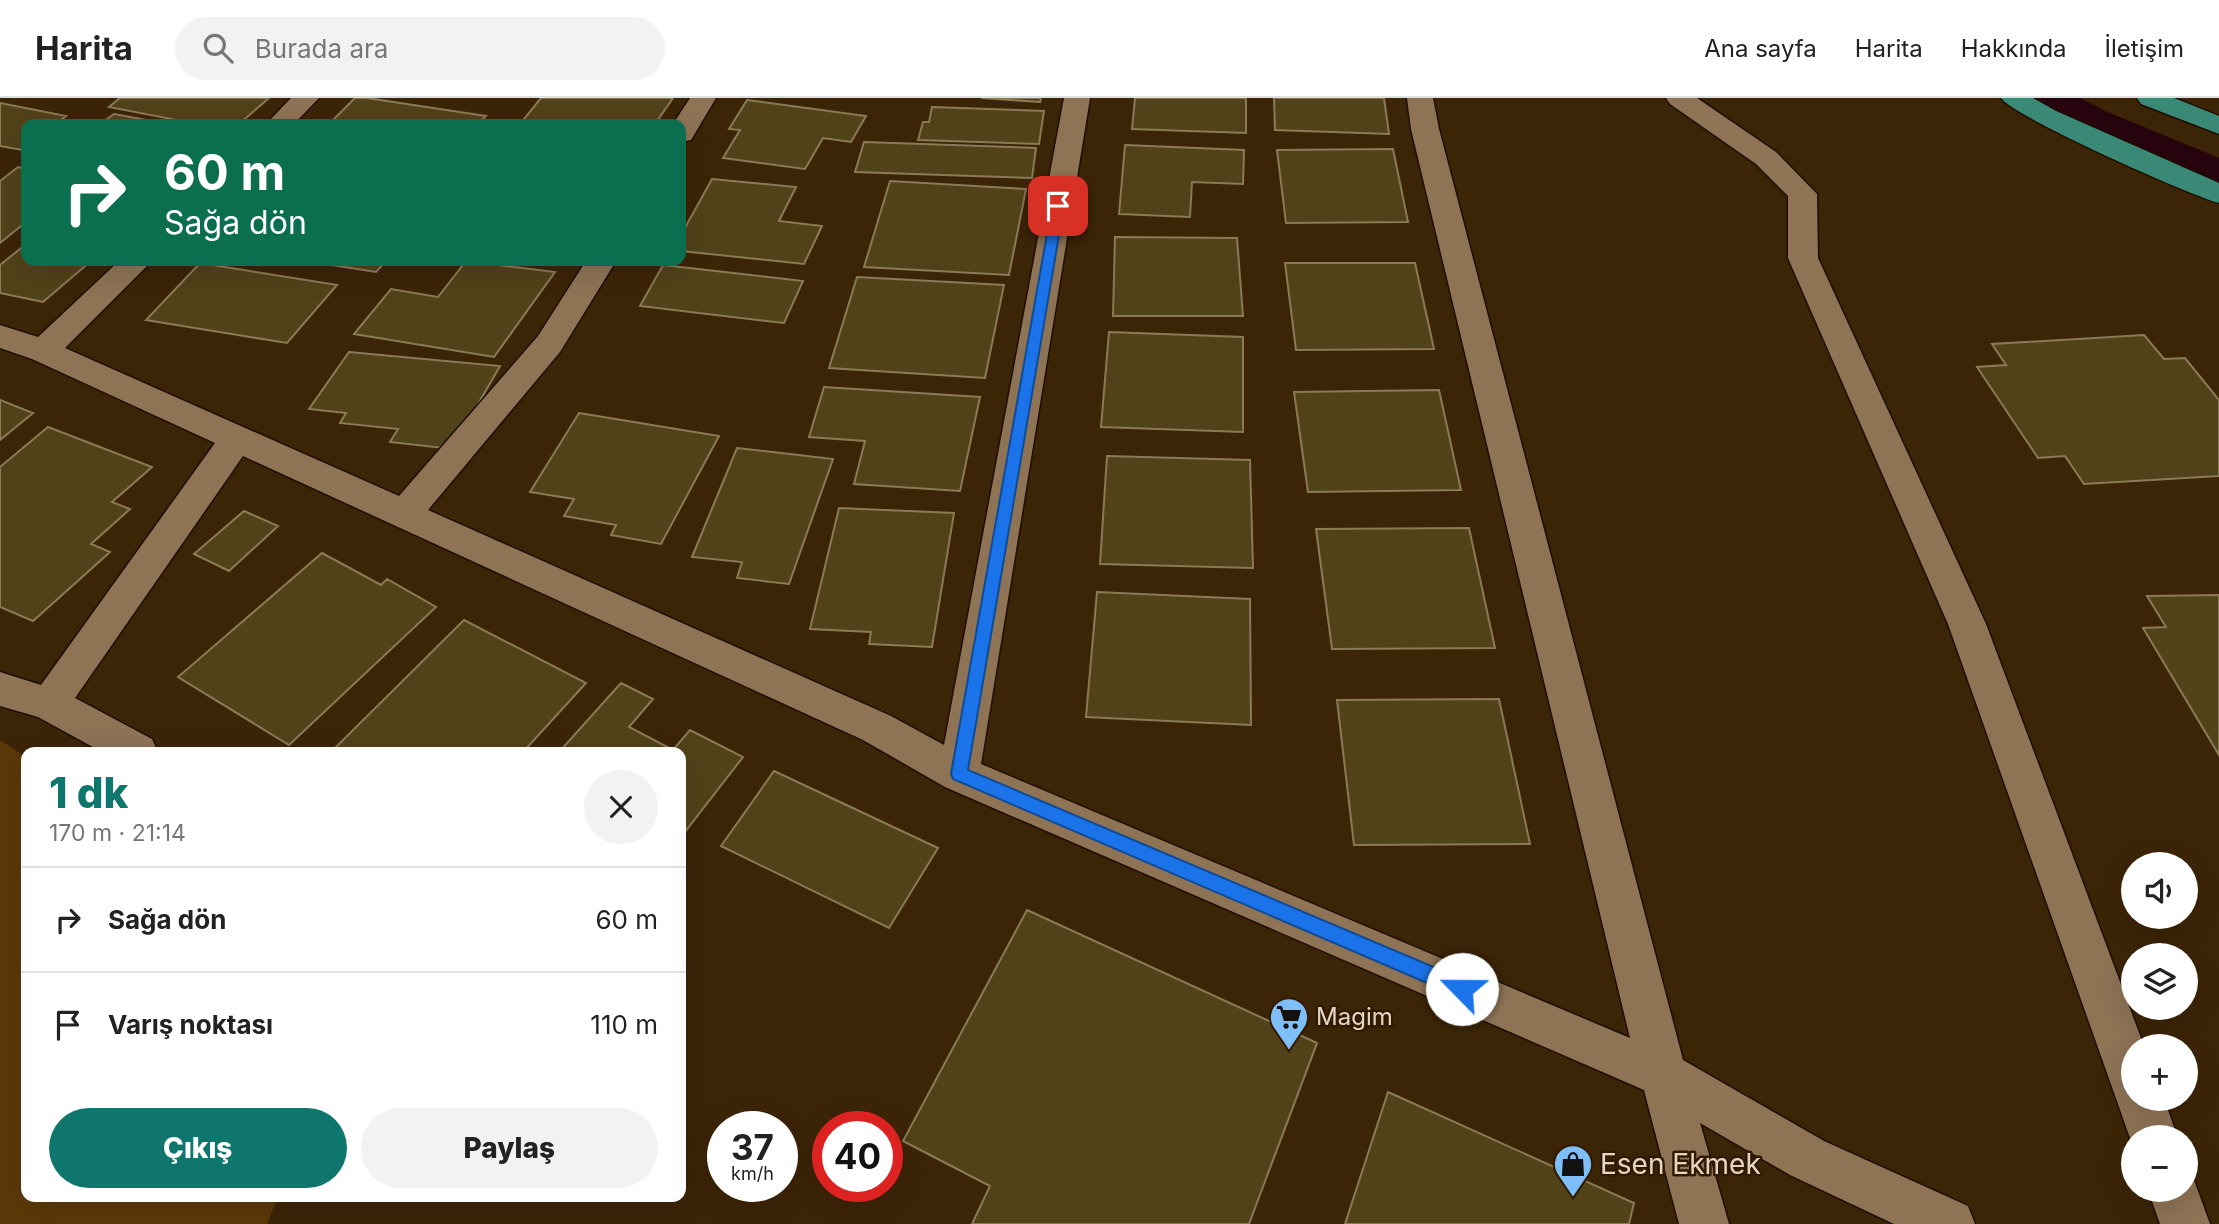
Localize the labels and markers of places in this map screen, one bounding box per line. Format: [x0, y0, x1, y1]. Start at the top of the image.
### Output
pin [1028, 176, 1088, 236]
supermarket icon: Magim [1268, 996, 1310, 1051]
place label: Magim [1316, 1002, 1393, 1031]
shop icon: Esen Ekmek [1552, 1143, 1594, 1198]
place label: Esen Ekmek [1600, 1147, 1761, 1181]

